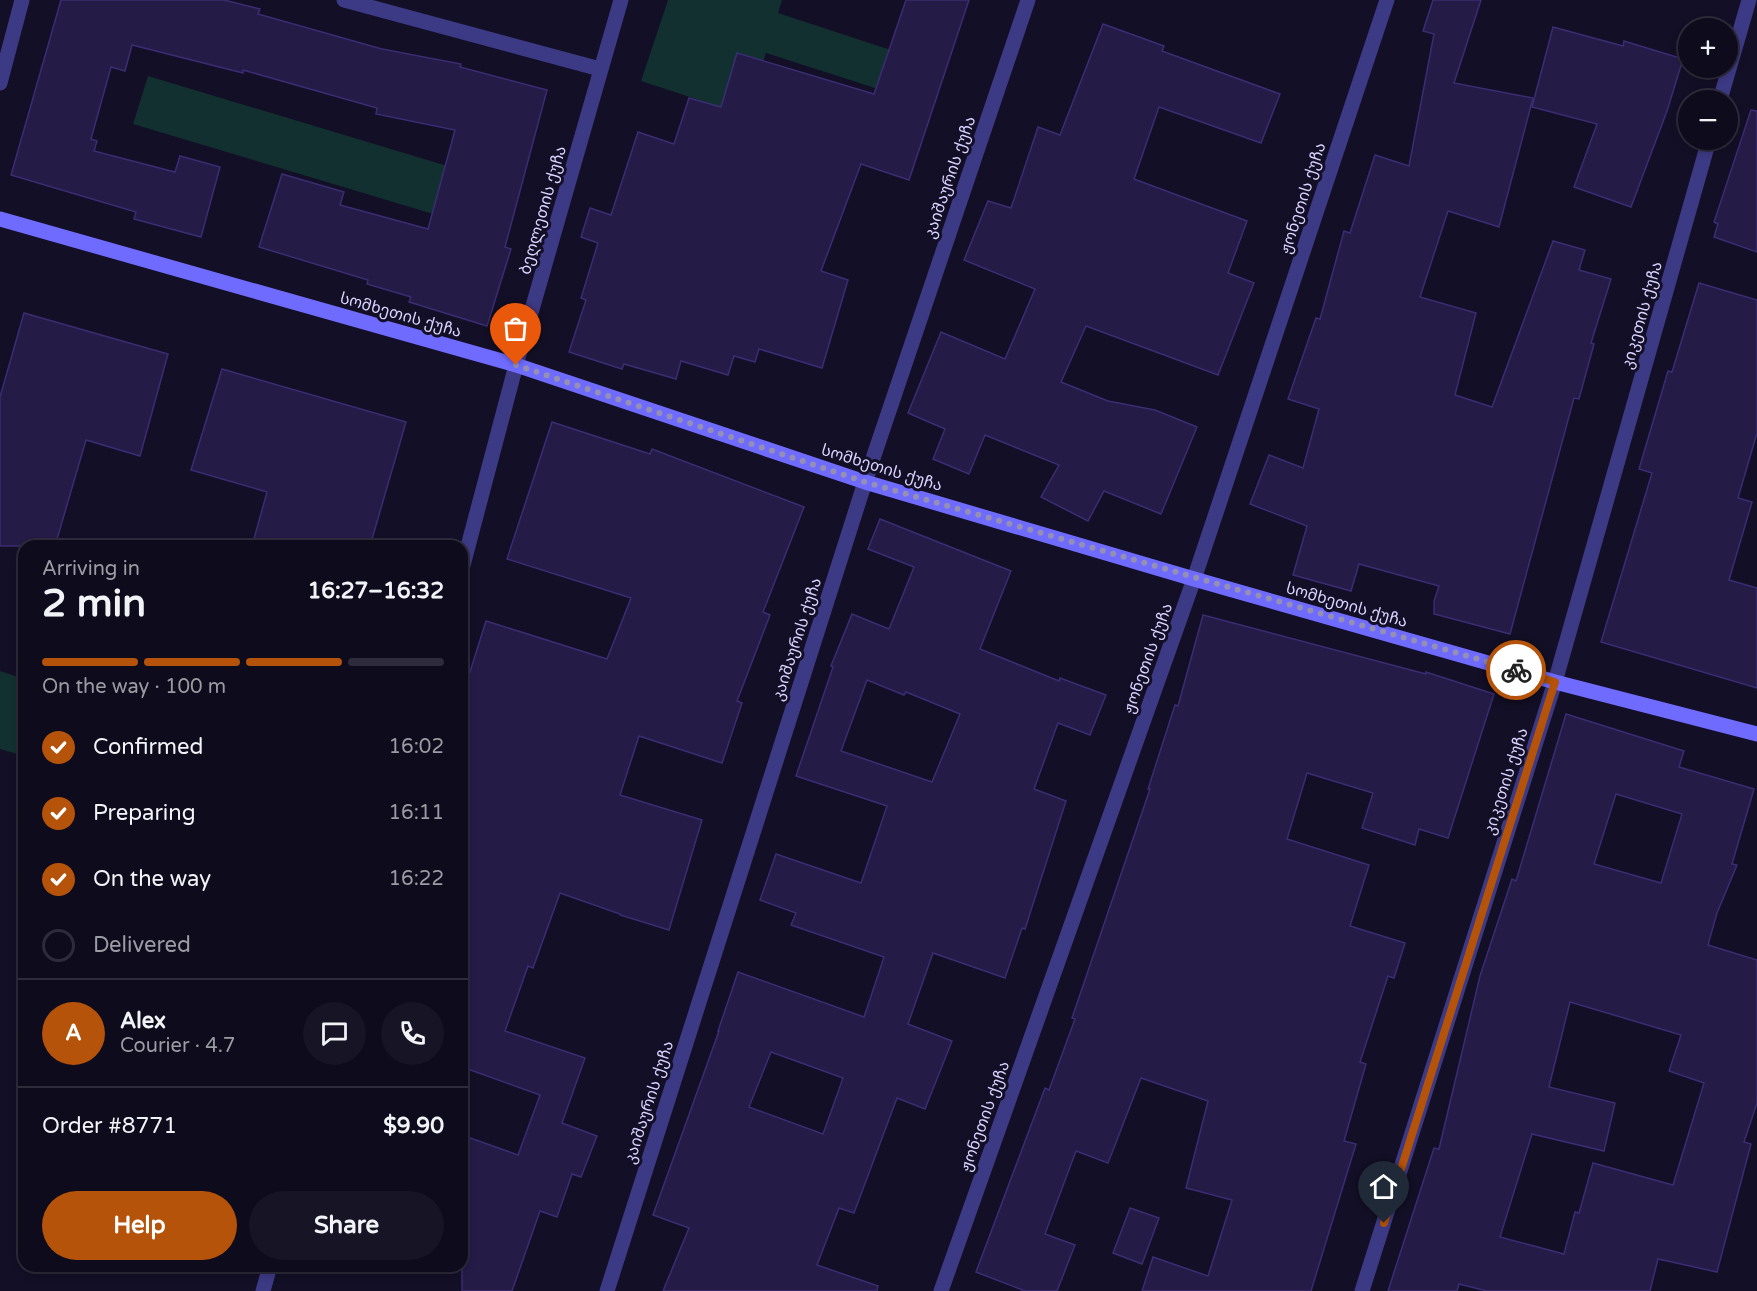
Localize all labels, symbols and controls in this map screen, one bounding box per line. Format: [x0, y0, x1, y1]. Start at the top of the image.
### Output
map controls [1678, 18, 1738, 150]
button: + [1678, 18, 1738, 78]
button: − [1678, 90, 1738, 150]
street label: კაიშაურის ქუჩა [920, 114, 980, 241]
street label: ჟონეთის ქუჩა [1275, 140, 1330, 257]
street label: ბეღლეთის ქუჩა [515, 144, 571, 277]
street label: კიკეთის ქუჩა [1617, 259, 1667, 371]
street label: სომხეთის ქუჩა [338, 288, 464, 342]
pin [490, 303, 541, 365]
icon: bag [499, 312, 532, 345]
street label: სომხეთის ქუჩა [819, 440, 945, 496]
text: Arriving in [42, 557, 140, 581]
street label: კაიშაურის ქუჩა [768, 575, 826, 703]
text: 16:27–16:32 [307, 578, 444, 604]
street label: სომხეთის ქუჩა [1284, 578, 1410, 632]
text: 2 min [42, 580, 146, 627]
street label: ჟონეთის ქუჩა [1119, 600, 1177, 716]
courier [1486, 640, 1546, 700]
icon: bike [1500, 654, 1533, 687]
text: On the way · 100 m [42, 675, 226, 699]
street label: კიკეთის ქუჩა [1479, 725, 1533, 837]
icon: check [42, 731, 75, 764]
text: Confirmed [93, 734, 203, 760]
text: 16:02 [389, 735, 444, 759]
icon: check [42, 797, 75, 830]
text: Preparing [93, 800, 196, 826]
text: 16:11 [389, 801, 444, 825]
icon: check [42, 863, 75, 896]
text: On the way [93, 866, 211, 892]
text: 16:22 [389, 867, 444, 891]
text: Delivered [93, 932, 191, 958]
button: chat [303, 1002, 366, 1065]
button: phone [381, 1002, 444, 1065]
text: Alex [120, 1008, 166, 1034]
text: A [65, 1020, 82, 1046]
text: Courier · 4.7 [120, 1034, 235, 1058]
street label: კაიშაურის ქუჩა [620, 1038, 678, 1166]
street label: ჟონეთის ქუჩა [956, 1058, 1014, 1174]
text: Order #8771 [42, 1113, 177, 1139]
text: $9.90 [383, 1113, 444, 1139]
pin [1358, 1161, 1409, 1223]
icon: home [1367, 1170, 1400, 1203]
button: Help [42, 1191, 237, 1260]
button: Share [249, 1191, 444, 1260]

